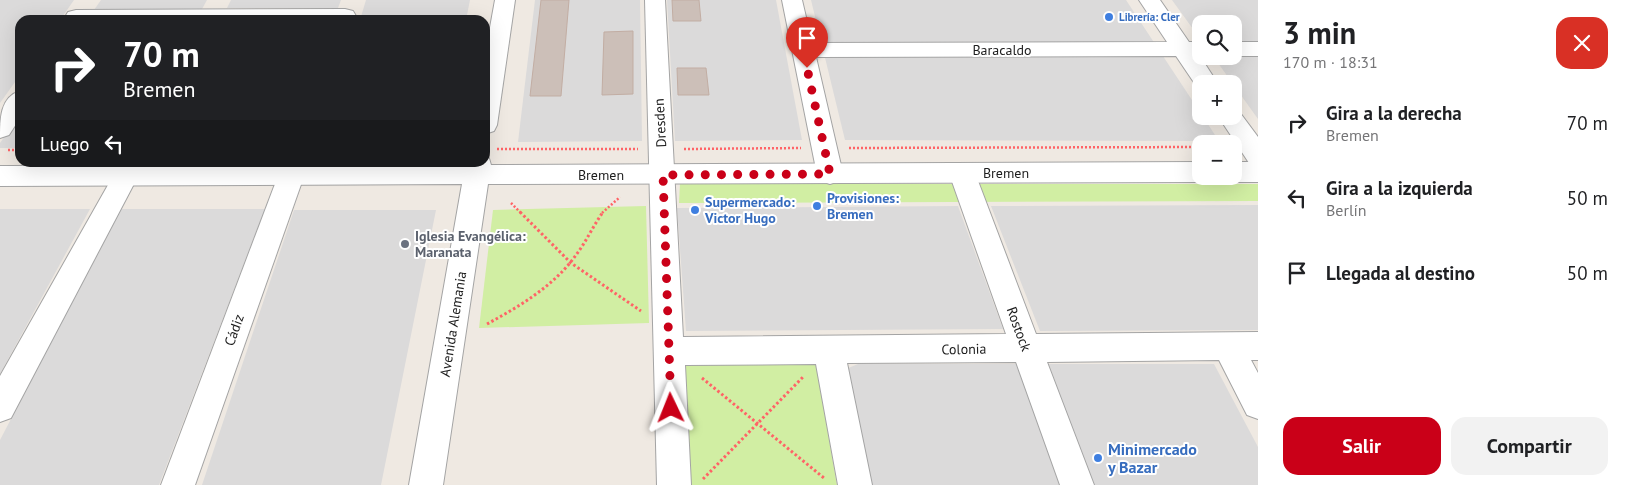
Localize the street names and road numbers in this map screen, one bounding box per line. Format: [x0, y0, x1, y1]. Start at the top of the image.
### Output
street label: Baracaldo [972, 41, 1032, 59]
street label: Dresden [650, 98, 670, 148]
street label: Bremen [983, 164, 1029, 182]
street label: Bremen [578, 166, 624, 184]
street label: Avenida Alemania [436, 270, 470, 378]
street label: Rostock [1003, 304, 1035, 354]
street label: Cádiz [220, 312, 248, 348]
street label: Colonia [941, 340, 987, 358]

